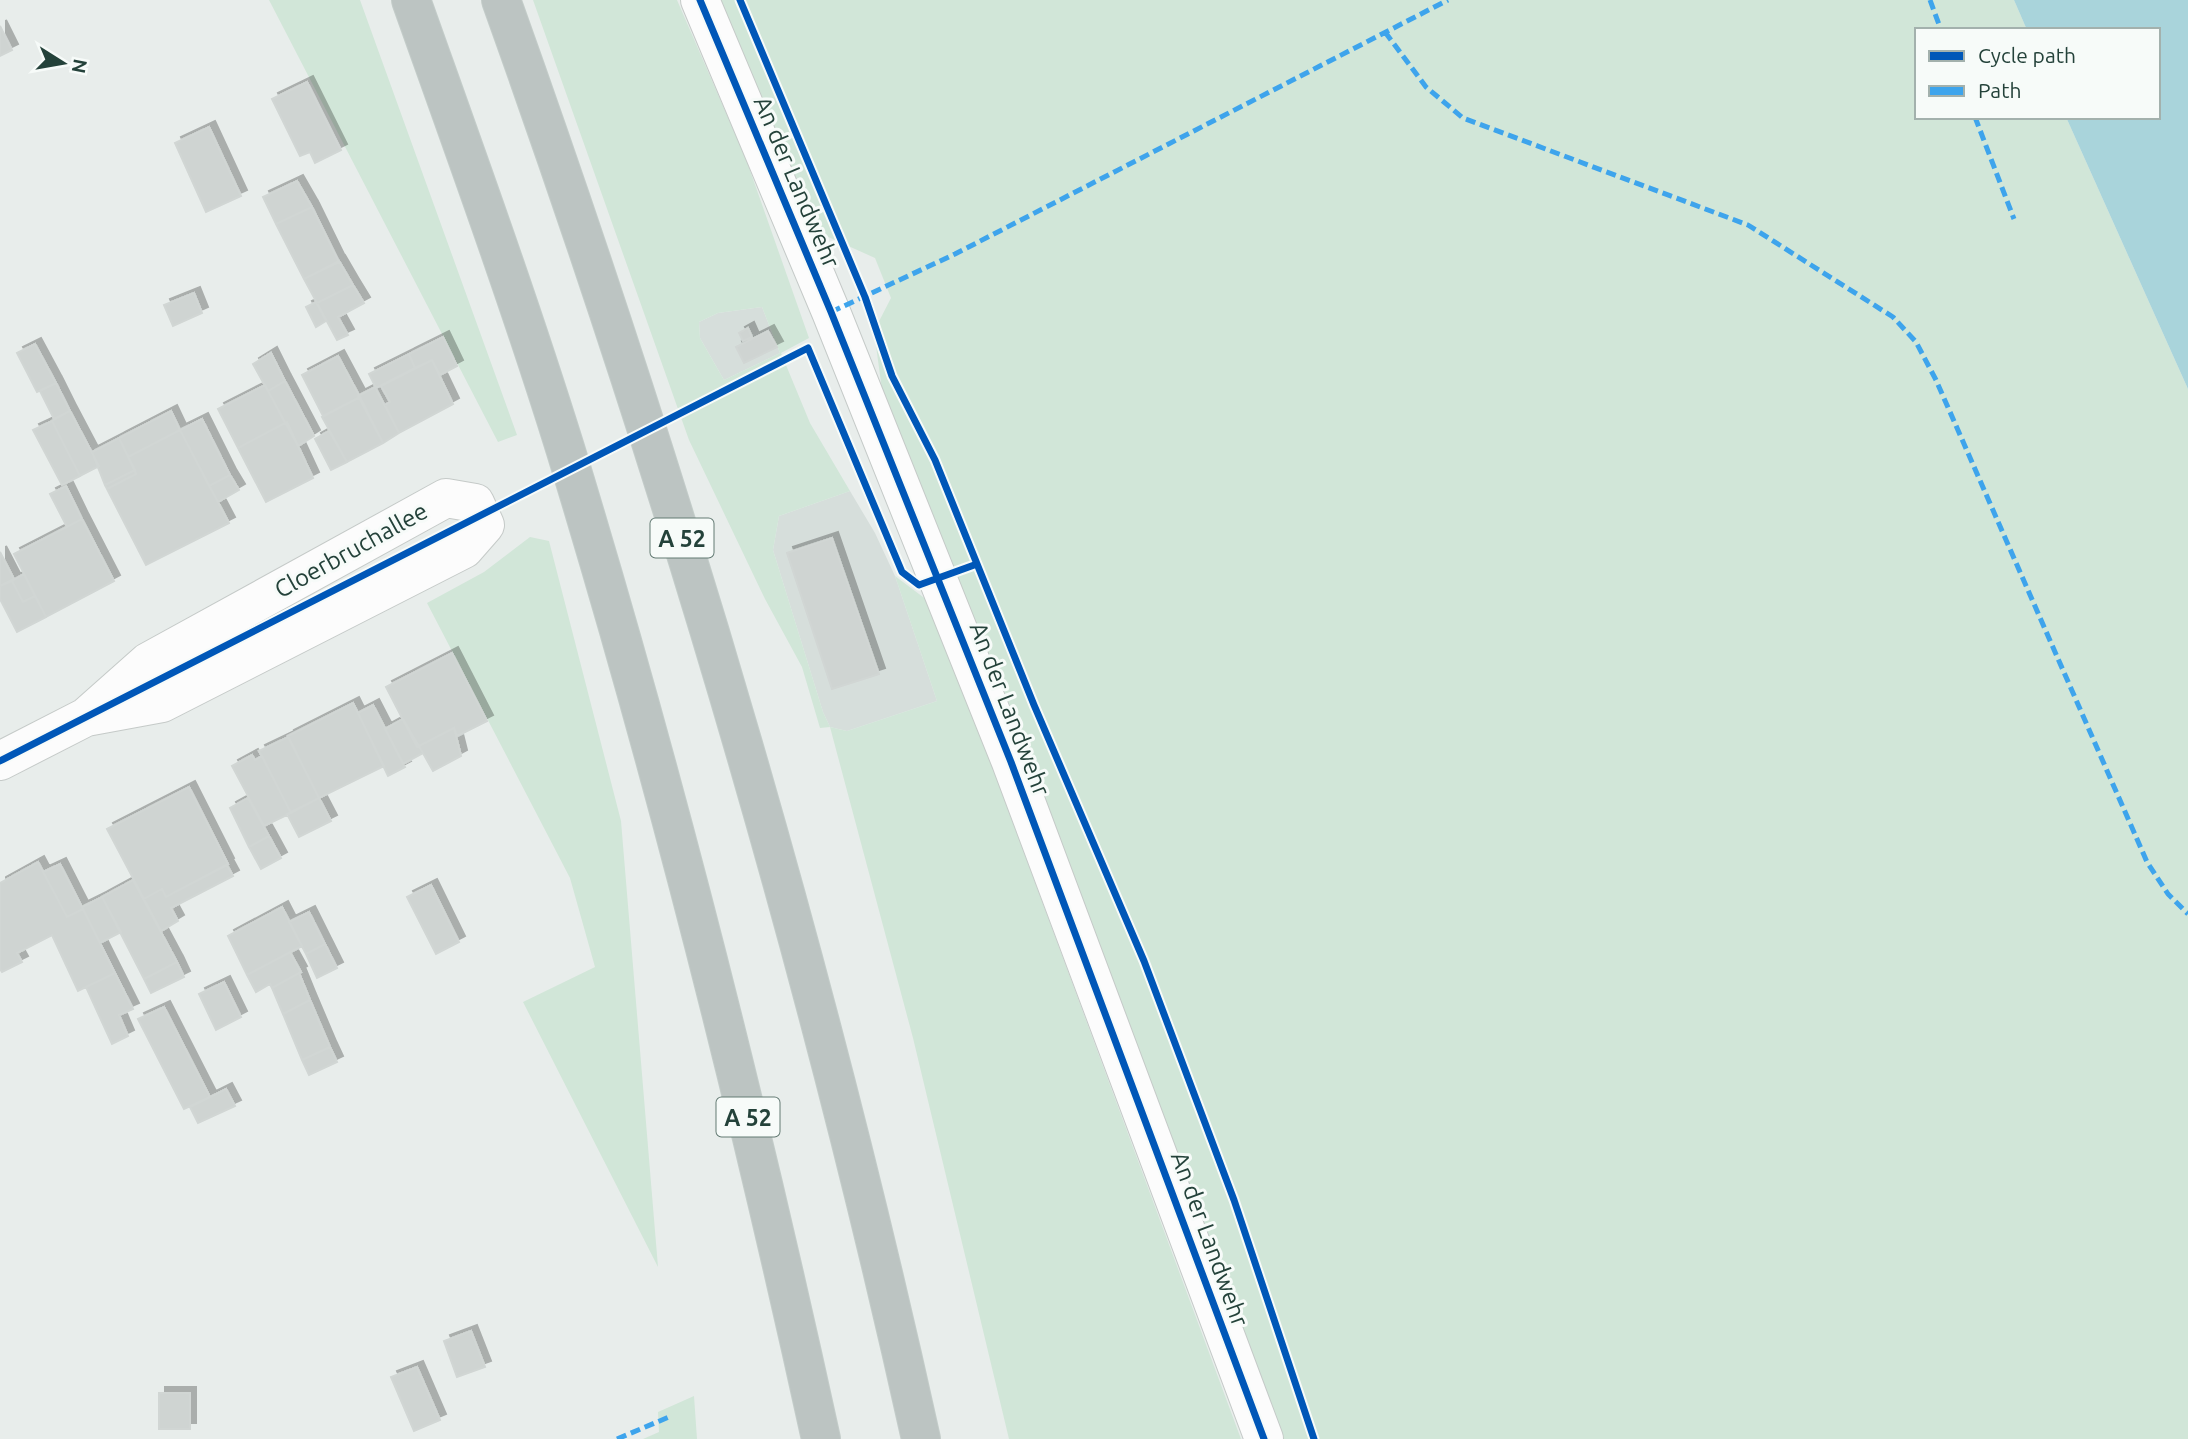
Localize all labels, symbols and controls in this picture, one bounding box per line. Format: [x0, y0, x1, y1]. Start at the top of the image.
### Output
north arrow [28, 28, 98, 98]
legend [1915, 28, 2160, 119]
text: Cycle path [1978, 43, 2076, 67]
text: N [68, 57, 92, 75]
text: Path [1978, 78, 2021, 102]
street label: An der Landwehr [749, 92, 845, 272]
street label: Cloerbruchallee [270, 497, 432, 603]
road number: A 52 [650, 518, 714, 558]
street label: An der Landwehr [964, 618, 1056, 800]
road number: A 52 [716, 1098, 780, 1136]
street label: An der Landwehr [1166, 1148, 1254, 1330]

